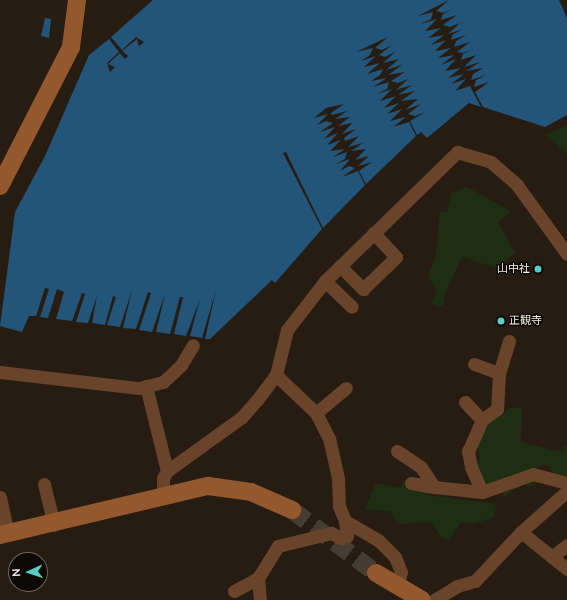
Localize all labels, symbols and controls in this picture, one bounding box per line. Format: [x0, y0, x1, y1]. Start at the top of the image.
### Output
place label: 山中社 [497, 262, 530, 276]
marker: 山中社 [533, 264, 543, 274]
place label: 正観寺 [509, 314, 542, 328]
marker: 正観寺 [496, 316, 506, 326]
north arrow [8, 552, 48, 592]
text: N [9, 568, 24, 577]

